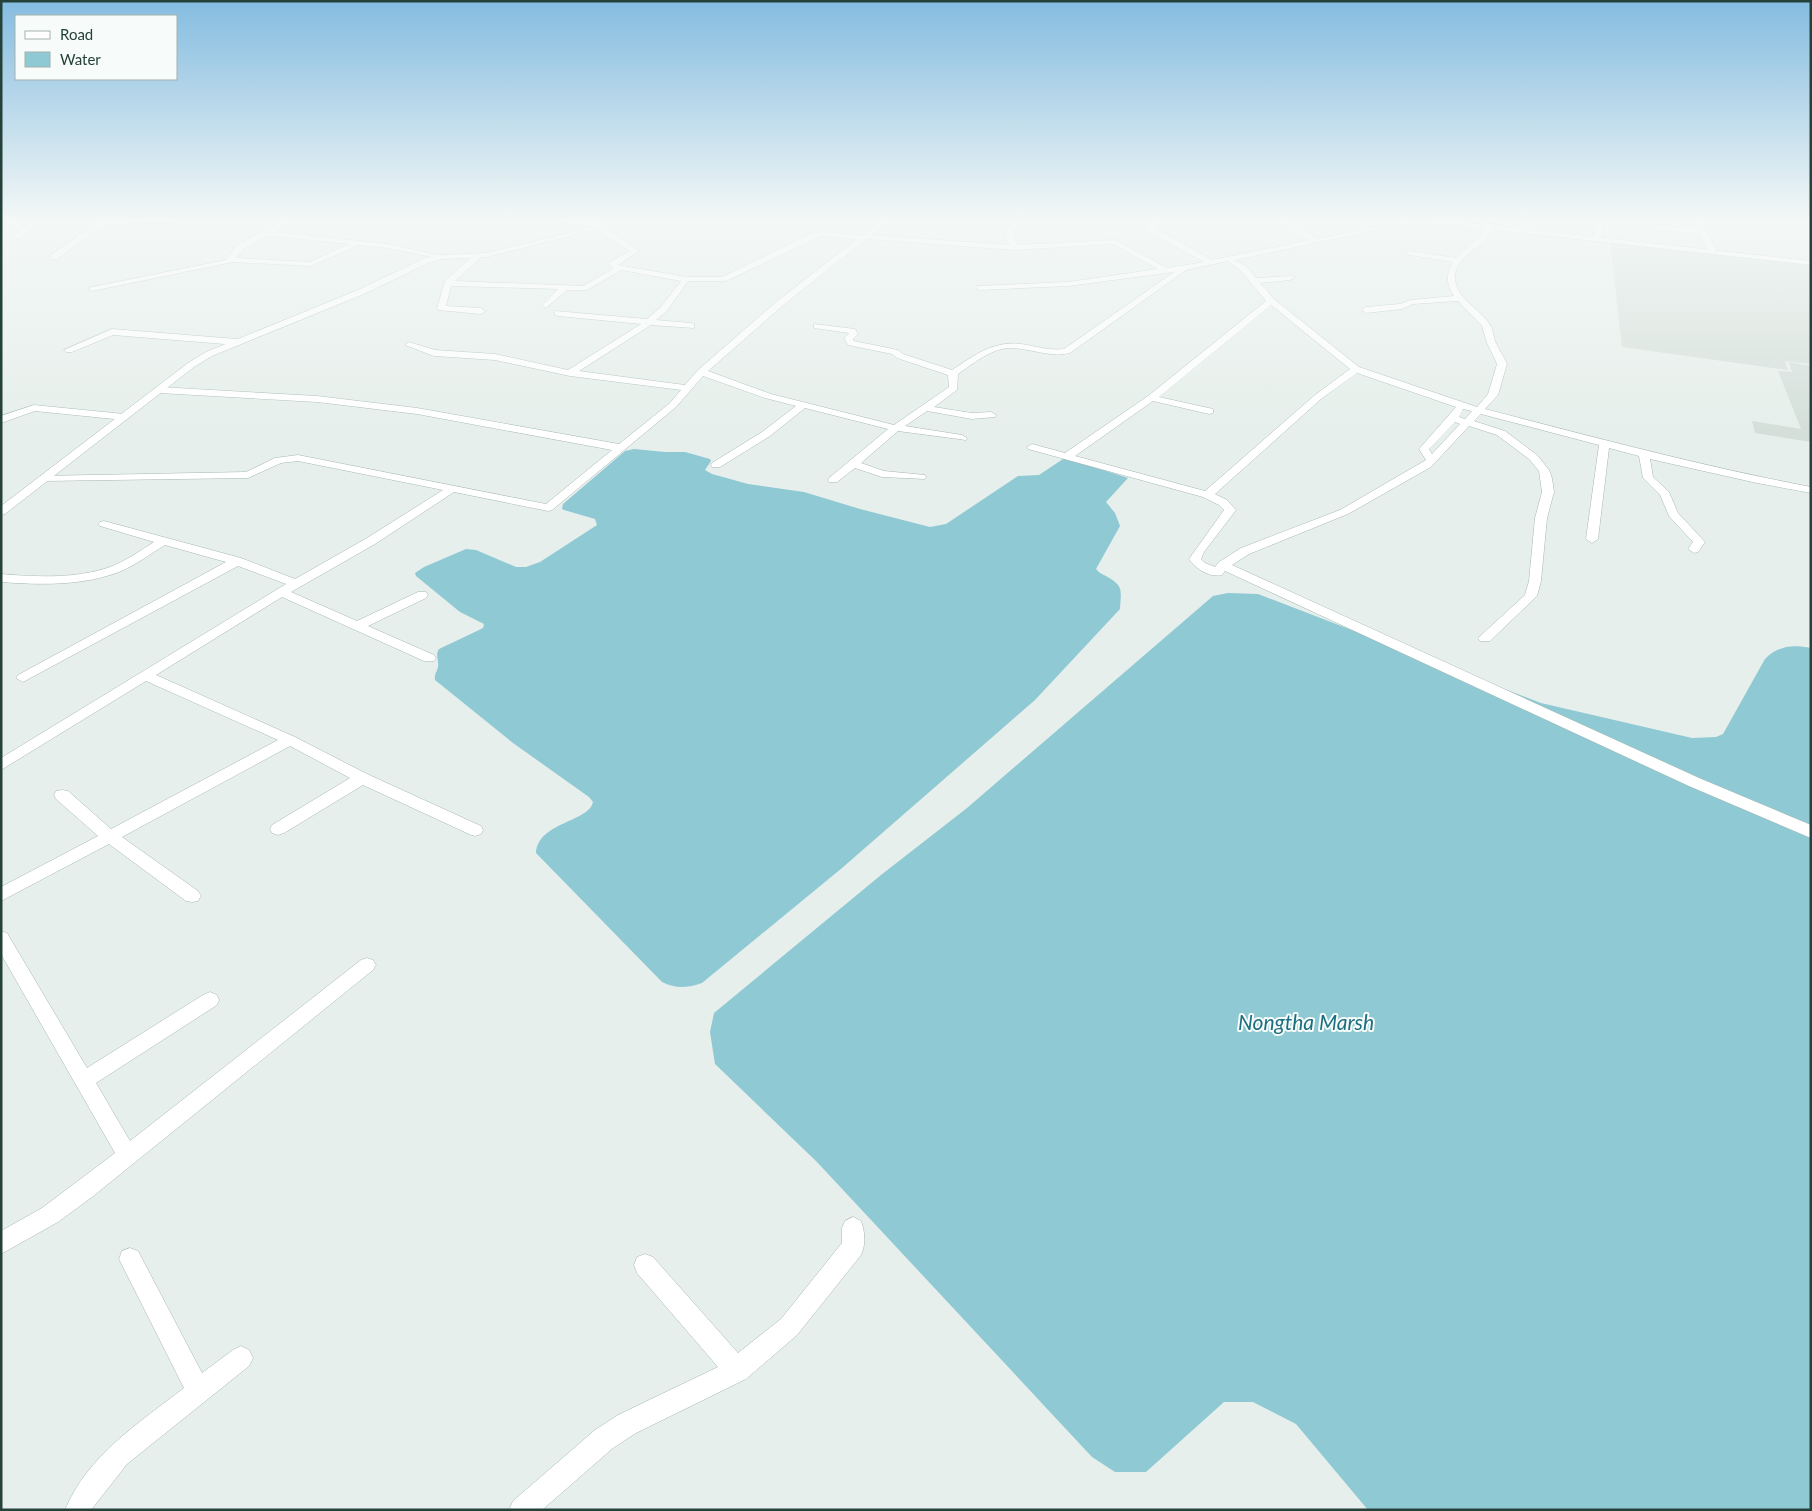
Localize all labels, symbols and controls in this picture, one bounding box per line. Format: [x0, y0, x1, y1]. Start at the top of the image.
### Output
legend [15, 15, 178, 80]
text: Road [60, 25, 93, 43]
text: Water [60, 50, 101, 68]
water label: Nongtha Marsh [1238, 1009, 1374, 1034]

